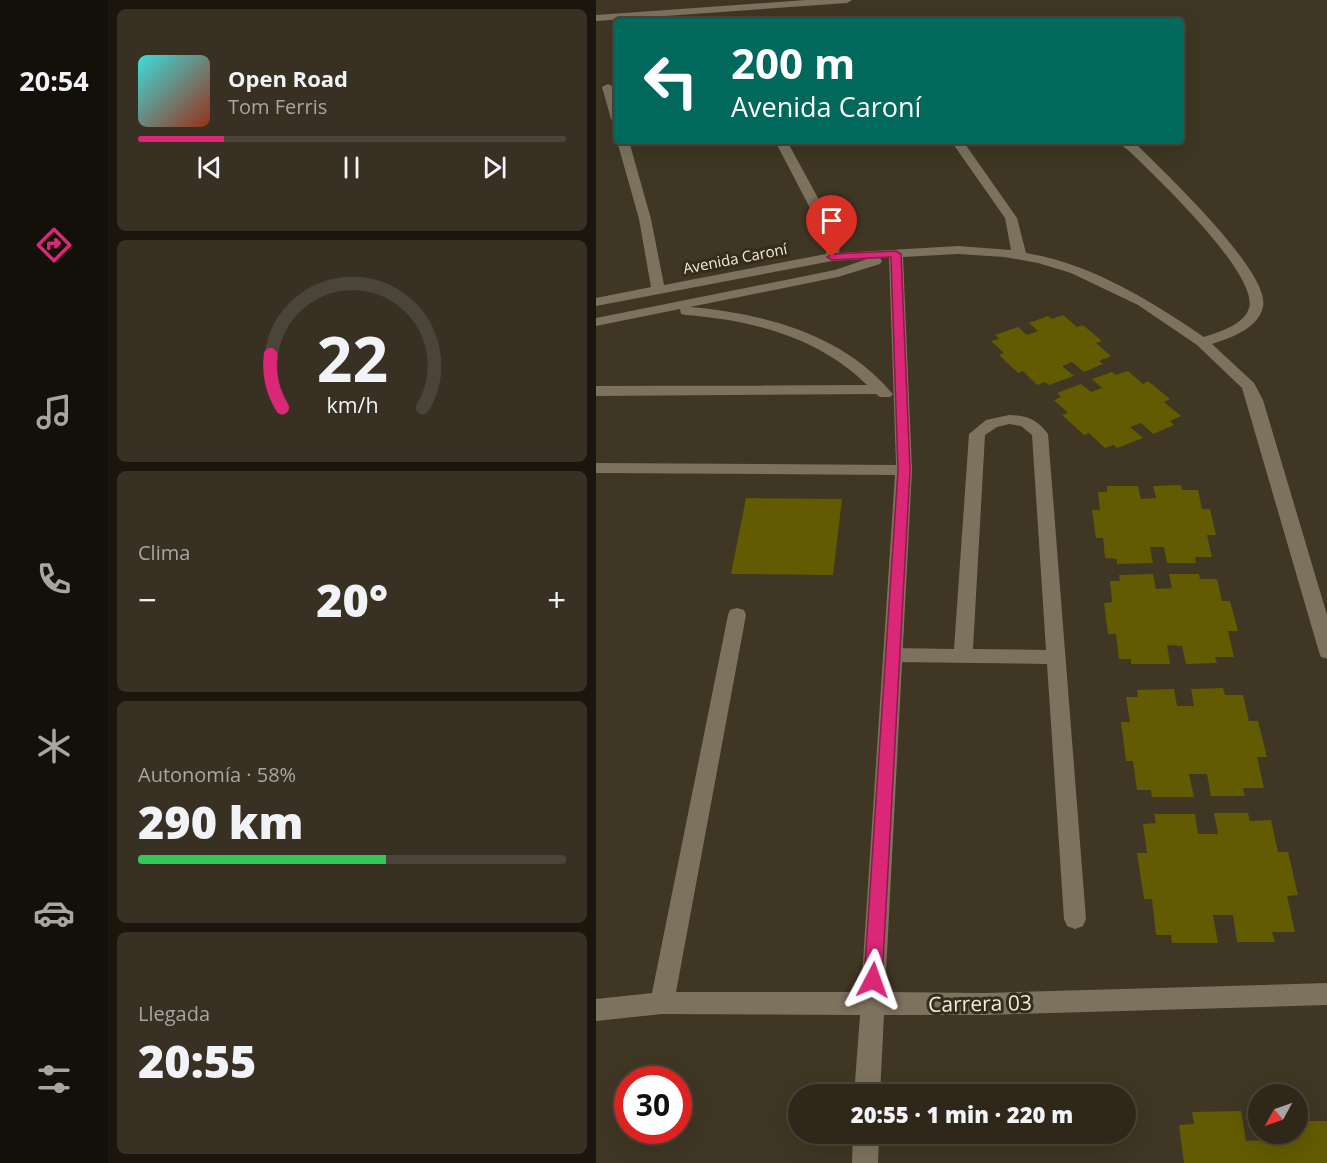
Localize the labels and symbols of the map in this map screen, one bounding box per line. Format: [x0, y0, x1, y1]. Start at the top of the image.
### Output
pin [806, 195, 857, 257]
street label: Avenida Caroní [681, 238, 790, 278]
position arrow [841, 948, 905, 1012]
street label: Carrera 03 [928, 988, 1032, 1018]
speed limit sign: 30 [614, 1066, 692, 1144]
north arrow [1248, 1084, 1308, 1144]

